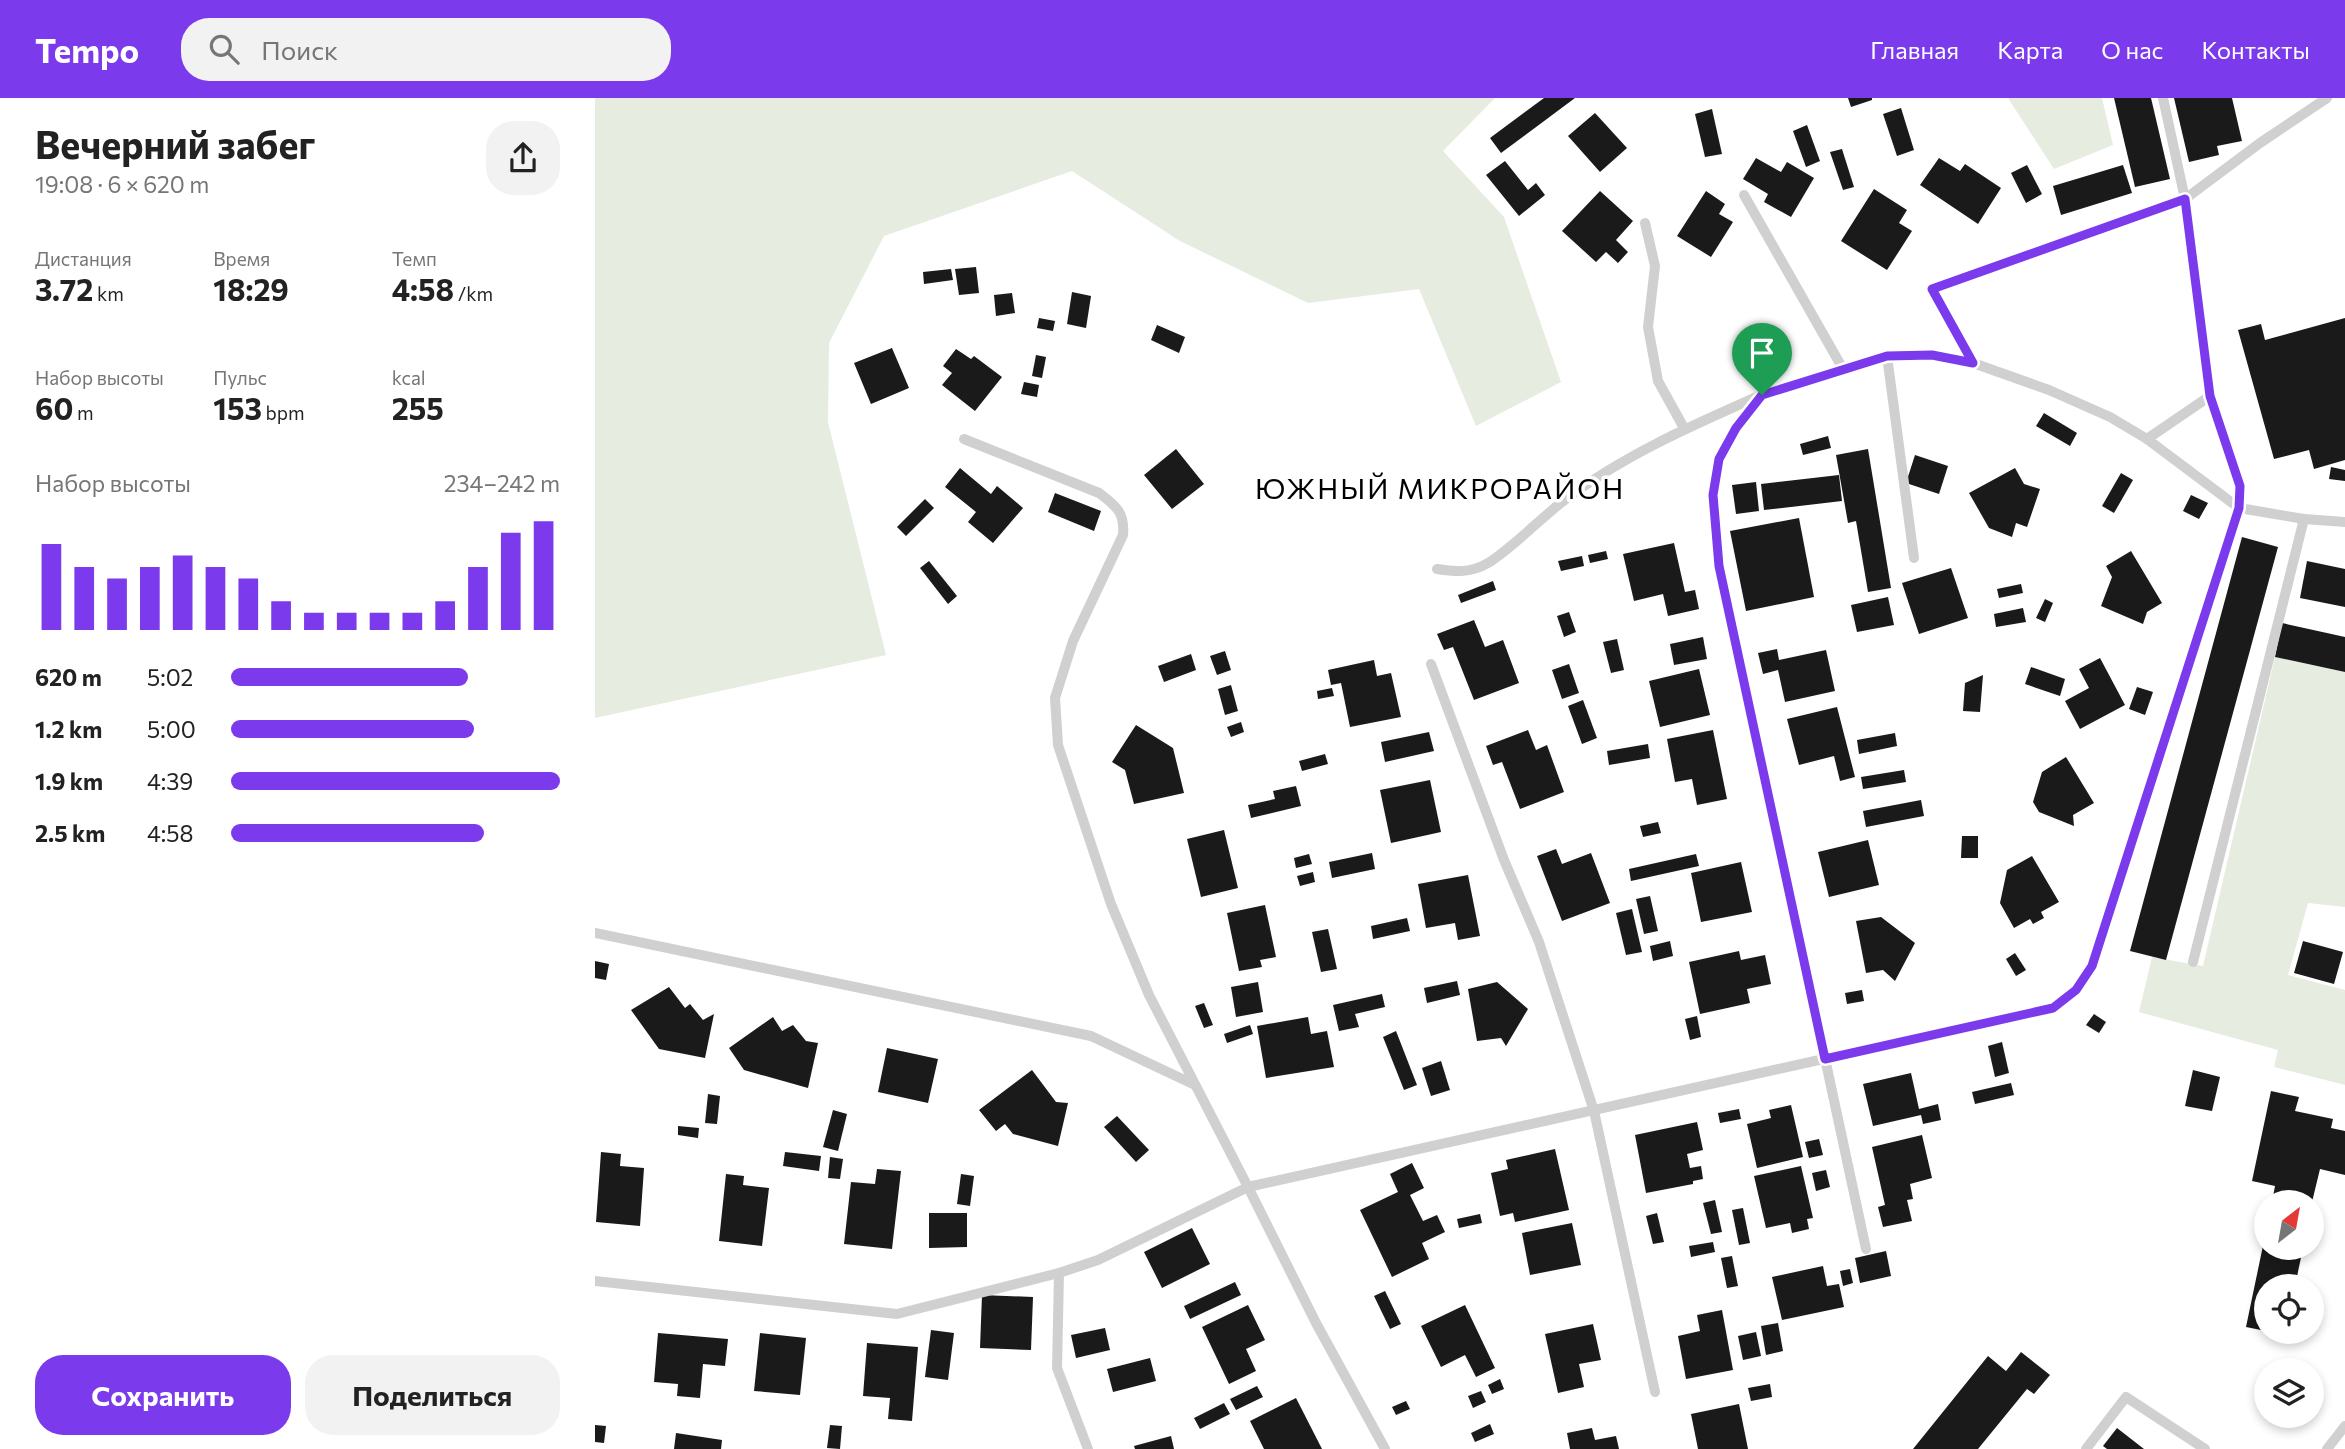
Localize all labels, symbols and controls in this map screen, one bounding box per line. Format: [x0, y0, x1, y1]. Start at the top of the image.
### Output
search box [181, 18, 671, 81]
text: Tempo [35, 29, 139, 70]
icon: search [205, 30, 243, 68]
text: Поиск [261, 34, 338, 65]
text: Главная [1870, 35, 1959, 64]
text: Карта [1997, 35, 2063, 64]
text: О нас [2101, 35, 2163, 64]
text: Контакты [2201, 35, 2310, 64]
text: Вечерний забег [35, 120, 315, 167]
button: share [486, 121, 560, 195]
text: 19:08 · 6 × 620 m [35, 170, 209, 198]
text: Дистанция [35, 247, 132, 270]
text: Время [213, 247, 270, 270]
text: Темп [392, 247, 437, 270]
text: 3.72 [35, 270, 93, 307]
text: 18:29 [213, 270, 289, 307]
text: 4:58 [392, 270, 454, 307]
text: km [93, 282, 124, 305]
text: /km [454, 282, 493, 305]
pin [1732, 323, 1792, 395]
icon: arrive [1743, 334, 1781, 372]
text: Набор высоты [35, 366, 164, 389]
text: Пульс [213, 366, 267, 389]
text: kcal [392, 366, 426, 389]
text: 60 [35, 389, 73, 426]
text: 153 [213, 389, 262, 426]
text: 255 [392, 389, 444, 426]
text: m [73, 401, 94, 424]
text: bpm [262, 401, 305, 424]
text: Набор высоты [35, 469, 191, 497]
text: 234–242 m [444, 469, 560, 497]
district label: ЮЖНЫЙ МИКРОРАЙОН [1255, 471, 1625, 505]
text: 620 m [35, 663, 102, 691]
text: 5:02 [147, 663, 193, 691]
text: 1.2 km [35, 715, 102, 743]
text: 5:00 [147, 715, 196, 743]
text: 1.9 km [35, 767, 103, 795]
text: 4:39 [147, 767, 193, 795]
text: 2.5 km [35, 819, 105, 847]
text: 4:58 [147, 819, 193, 847]
north arrow [2254, 1190, 2324, 1260]
map controls [2254, 1190, 2324, 1428]
button: locate [2254, 1274, 2324, 1344]
button: Сохранить [35, 1355, 291, 1435]
button: Поделиться [305, 1355, 560, 1435]
button: layers [2254, 1358, 2324, 1428]

